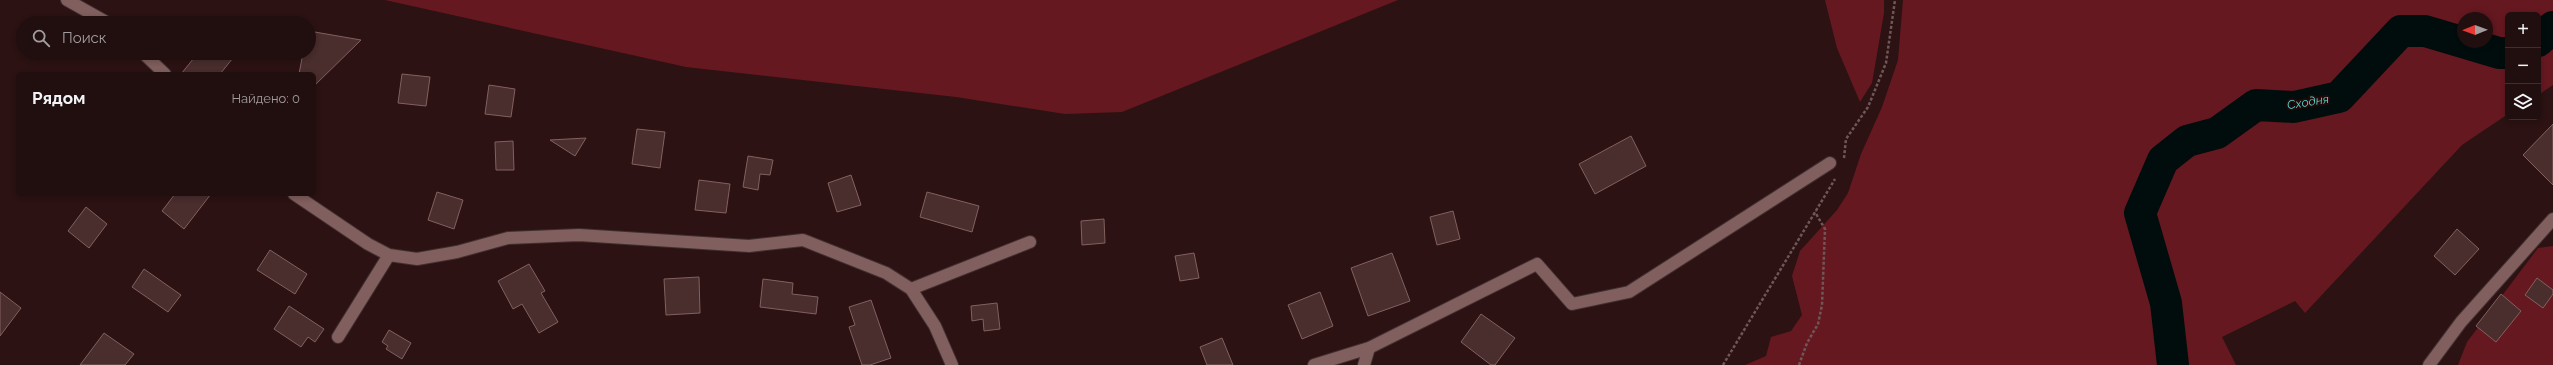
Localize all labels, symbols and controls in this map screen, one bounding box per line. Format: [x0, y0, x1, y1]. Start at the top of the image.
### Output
north arrow [2457, 12, 2493, 48]
map controls [2505, 12, 2541, 120]
button: + [2505, 12, 2541, 48]
search box [16, 16, 316, 60]
icon: search [30, 27, 52, 49]
text: Поиск [62, 29, 107, 47]
button: − [2505, 48, 2541, 84]
button: layers [2505, 84, 2541, 120]
text: Рядом [32, 88, 85, 108]
text: Найдено: 0 [231, 91, 300, 106]
water label: Сходня [2286, 92, 2330, 112]

